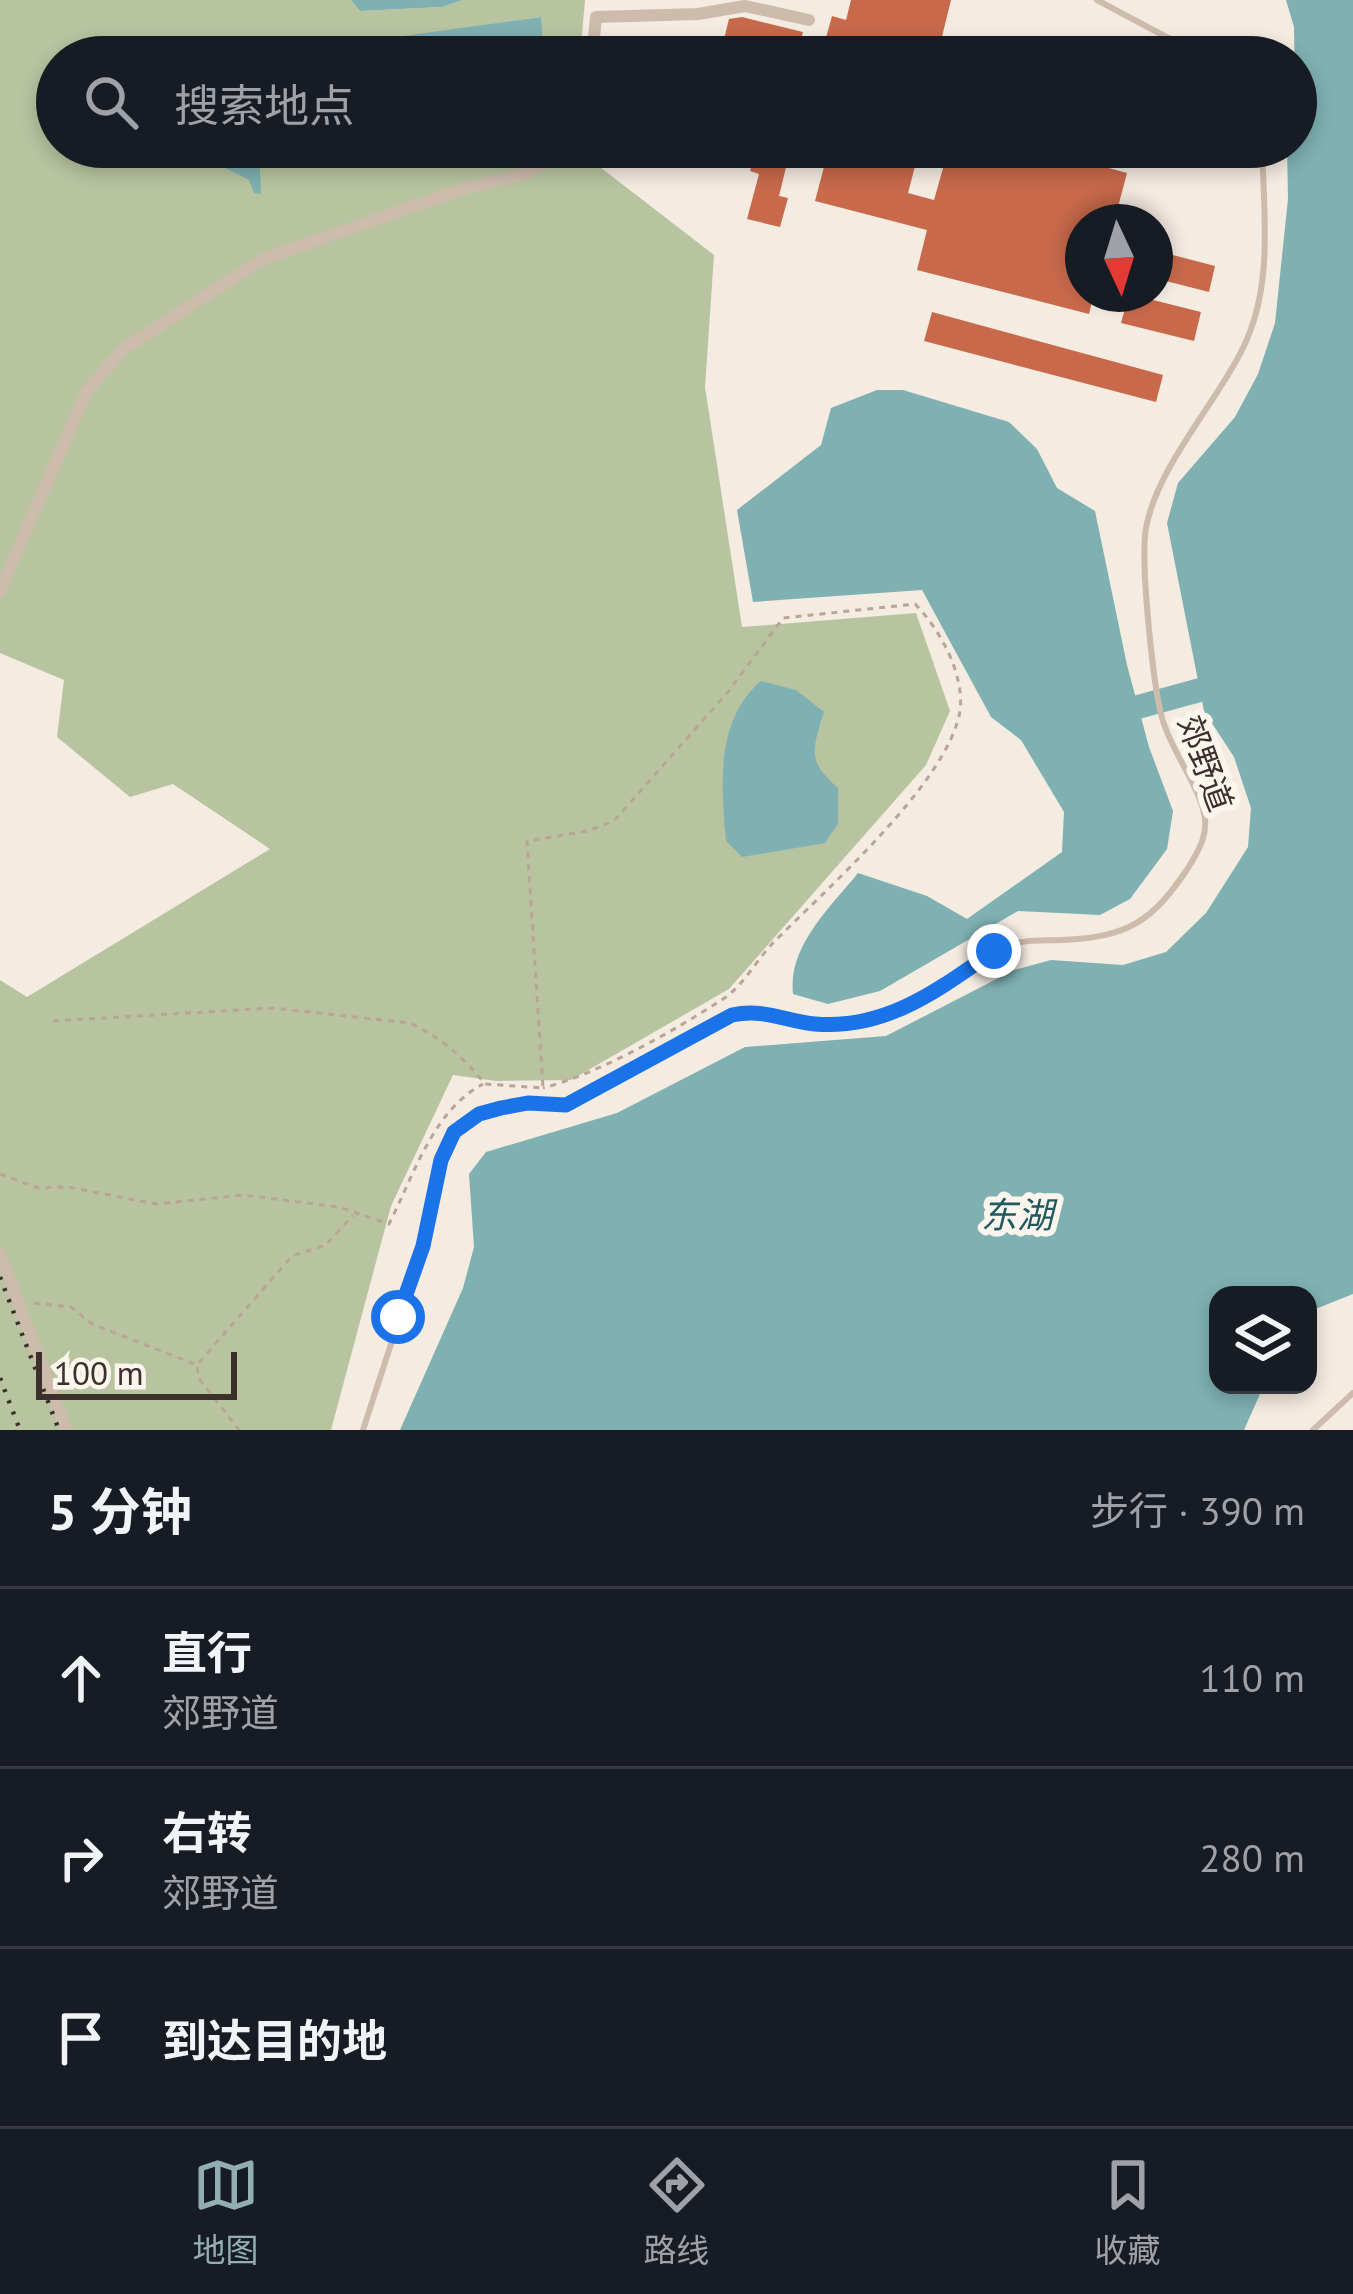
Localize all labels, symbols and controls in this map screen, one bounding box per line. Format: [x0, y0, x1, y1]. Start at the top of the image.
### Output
search box [36, 36, 1317, 168]
icon: search [78, 69, 144, 135]
text: 搜索地点 [174, 76, 354, 134]
north arrow [1065, 204, 1173, 312]
street label: 郊野道 [1169, 709, 1243, 817]
route end [967, 924, 1021, 978]
water label: 东湖 [981, 1191, 1058, 1238]
map controls [1209, 1286, 1317, 1394]
button: layers [1209, 1286, 1317, 1394]
route start [371, 1290, 425, 1344]
scale bar [36, 1346, 237, 1399]
text: 100 m [54, 1351, 144, 1394]
text: 5 分钟 [48, 1478, 192, 1544]
text: 步行 · 390 m [1090, 1485, 1305, 1536]
text: 直行 [162, 1623, 252, 1681]
icon: ahead [48, 1645, 114, 1711]
text: 110 m [1199, 1652, 1305, 1703]
text: 郊野道 [162, 1687, 279, 1738]
text: 右转 [162, 1803, 252, 1861]
icon: right [48, 1825, 114, 1891]
text: 280 m [1199, 1832, 1305, 1883]
text: 郊野道 [162, 1867, 279, 1918]
icon: arrive [48, 2005, 114, 2071]
text: 到达目的地 [162, 2011, 387, 2069]
tab: 地图 [193, 2152, 259, 2272]
tab: 路线 [644, 2152, 710, 2272]
tab: 收藏 [1095, 2152, 1161, 2272]

